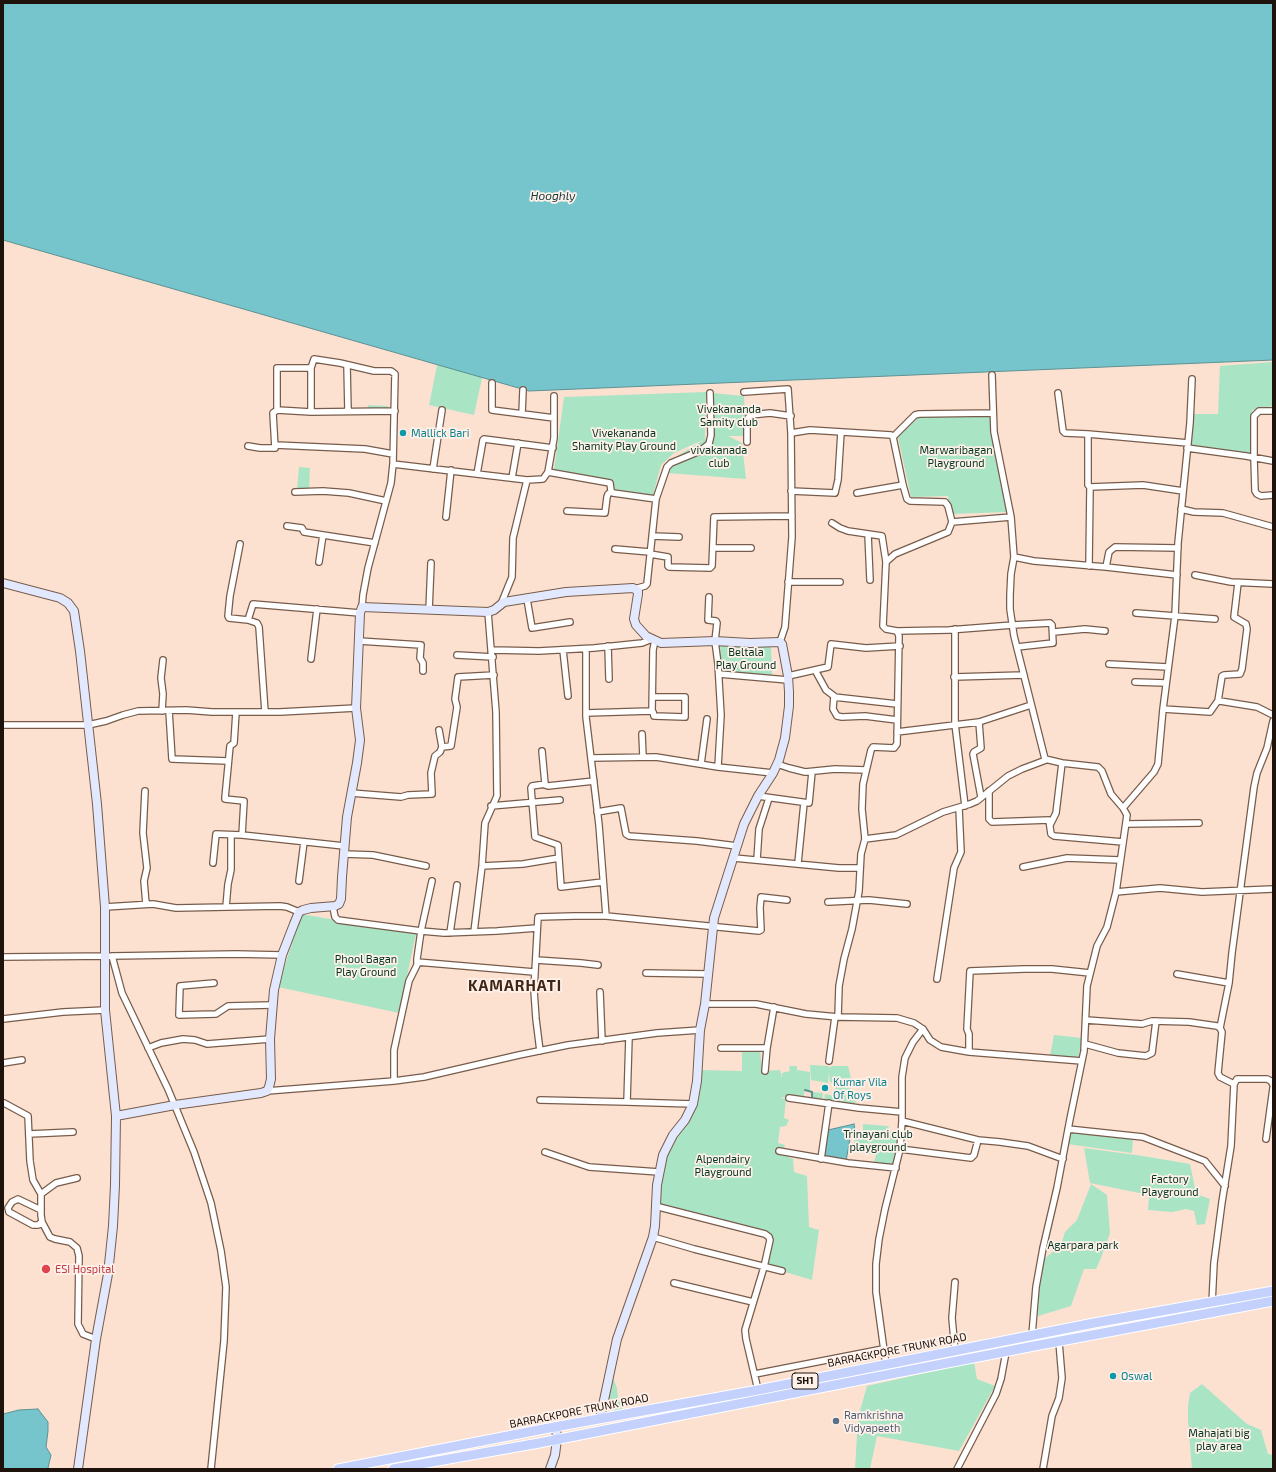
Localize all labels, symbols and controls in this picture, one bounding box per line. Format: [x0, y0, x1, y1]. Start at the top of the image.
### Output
water label: Hooghly [530, 189, 576, 203]
park label: Vivekananda Samity club [697, 402, 761, 428]
place label: Mallick Bari [411, 426, 469, 440]
park label: Vivekananda Shamity Play Ground [572, 426, 676, 452]
marker: Mallick Bari [398, 428, 408, 438]
park label: vivakanada club [691, 443, 747, 469]
park label: Marwaribagan Playground [919, 443, 993, 469]
park label: Beltala Play Ground [716, 645, 776, 671]
park label: Phool Bagan Play Ground [335, 952, 397, 978]
district label: KAMARHATI [468, 977, 562, 995]
place label: Kumar Vila Of Roys [833, 1075, 887, 1101]
marker: Kumar Vila Of Roys [820, 1083, 830, 1093]
park label: Trinayani club playground [843, 1127, 913, 1153]
park label: Alpendairy Playground [694, 1152, 752, 1178]
park label: Factory Playground [1141, 1172, 1199, 1198]
park label: Agarpara park [1047, 1238, 1119, 1252]
place label: ESI Hospital [55, 1262, 114, 1276]
marker: ESI Hospital [40, 1263, 52, 1275]
street label: BARRACKPORE TRUNK ROAD [826, 1330, 968, 1370]
place label: Oswal [1121, 1369, 1152, 1383]
marker: Oswal [1108, 1371, 1118, 1381]
road number: SH1 [792, 1373, 818, 1389]
street label: BARRACKPORE TRUNK ROAD [508, 1391, 650, 1431]
place label: Ramkrishna Vidyapeeth [844, 1408, 904, 1434]
marker: Ramkrishna Vidyapeeth [831, 1416, 841, 1426]
park label: Mahajati big play area [1188, 1426, 1250, 1452]

